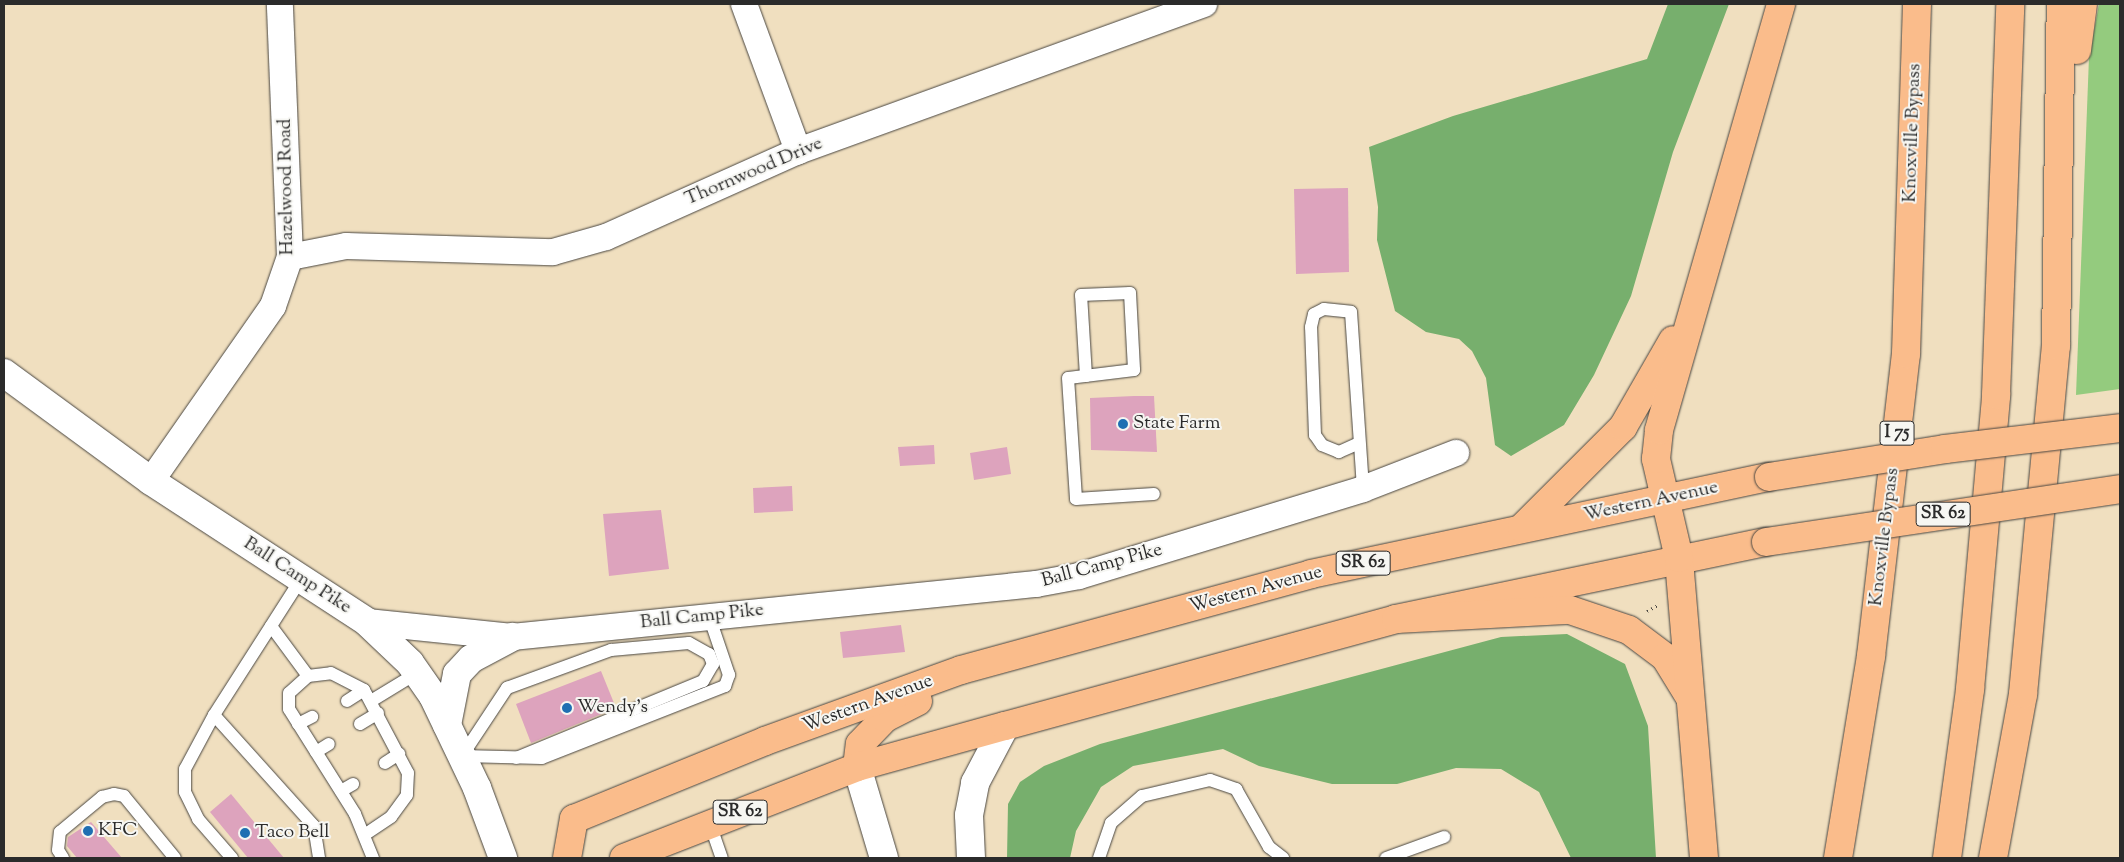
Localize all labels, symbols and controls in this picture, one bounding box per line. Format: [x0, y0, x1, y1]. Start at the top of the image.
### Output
street label: Knoxville Bypass [1899, 63, 1927, 203]
street label: Hazelwood Road [274, 118, 300, 256]
street label: Thornwood Drive [682, 133, 826, 211]
place label: State Farm [1133, 413, 1220, 435]
marker: State Farm [1117, 418, 1129, 430]
road number: I 75 [1880, 418, 1914, 448]
street label: Knoxville Bypass [1865, 466, 1905, 608]
street label: Western Avenue [1582, 477, 1720, 527]
road number: SR 62 [1916, 498, 1970, 530]
street label: Ball Camp Pike [239, 533, 355, 619]
street label: Ball Camp Pike [1039, 539, 1165, 593]
road number: SR 62 [1336, 548, 1390, 578]
street label: Western Avenue [1187, 561, 1325, 619]
street label: Ball Camp Pike [639, 599, 765, 635]
street label: Western Avenue [800, 670, 936, 738]
place label: Wendy's [577, 697, 648, 719]
marker: Wendy's [561, 702, 573, 714]
road number: SR 62 [712, 796, 768, 828]
place label: KFC [98, 820, 138, 842]
place label: Taco Bell [255, 822, 330, 844]
marker: KFC [82, 825, 94, 837]
marker: Taco Bell [239, 827, 251, 839]

